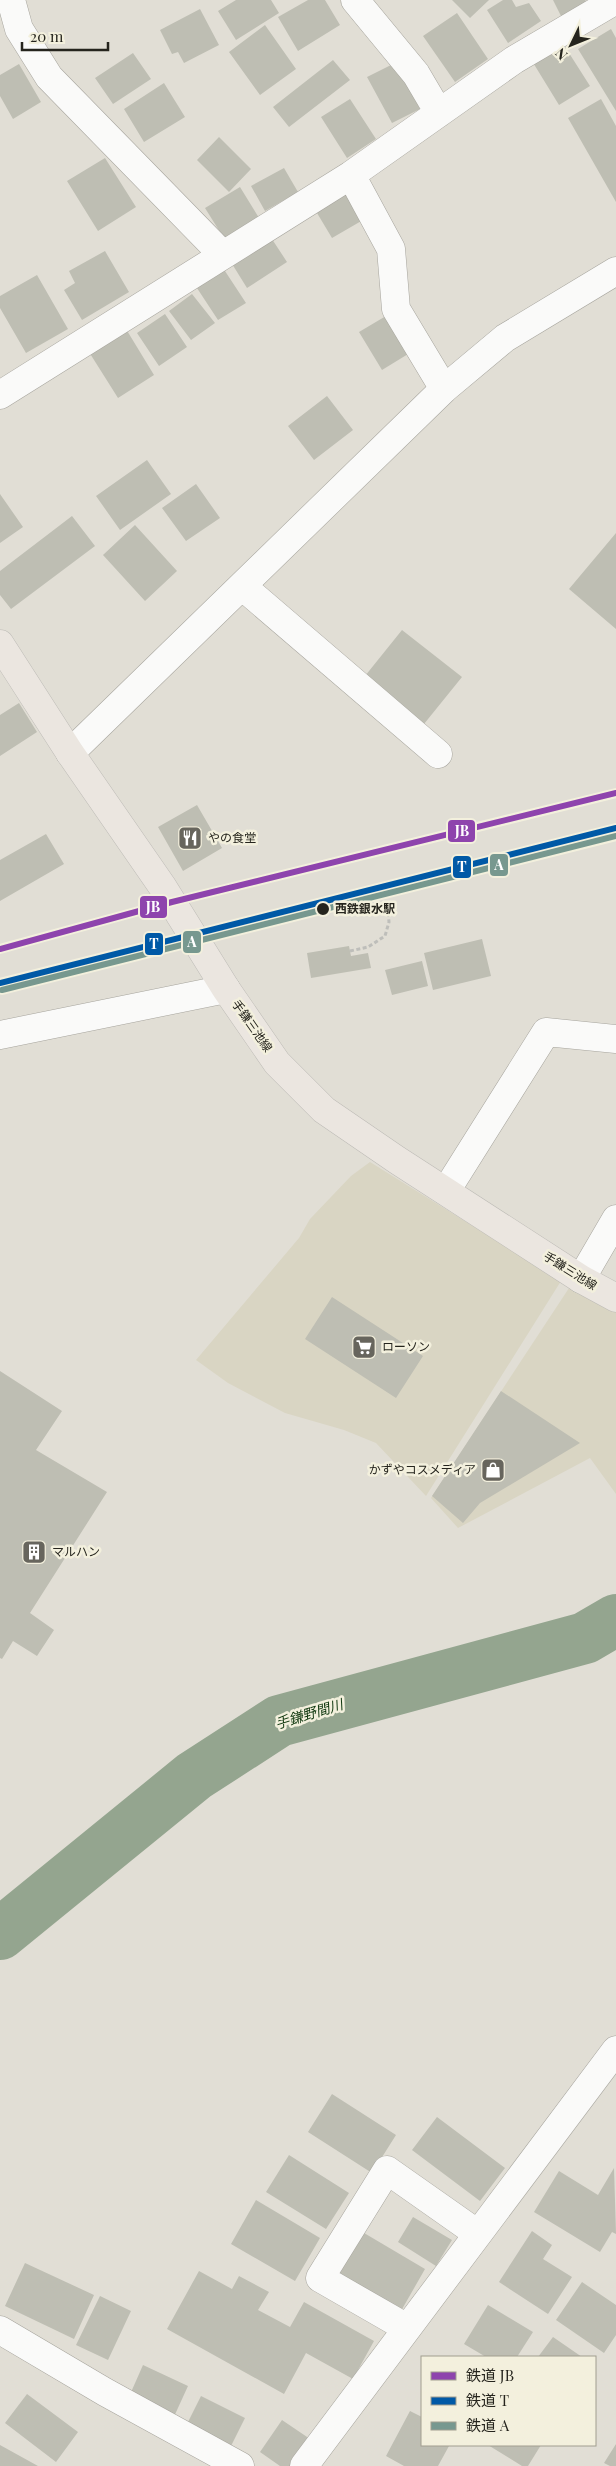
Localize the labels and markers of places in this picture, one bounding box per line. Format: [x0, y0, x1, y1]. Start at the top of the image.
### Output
restaurant icon: やの食堂 [177, 825, 203, 851]
place label: やの食堂 [208, 829, 256, 845]
place label: 西鉄銀水駅 [335, 900, 395, 916]
marker: 西鉄銀水駅 [315, 901, 331, 917]
supermarket icon: ローソン [351, 1334, 377, 1360]
place label: ローソン [382, 1338, 430, 1354]
shop icon: かずやコスメディア [480, 1457, 506, 1483]
place label: かずやコスメディア [369, 1461, 476, 1477]
building icon: マルハン [21, 1539, 47, 1565]
place label: マルハン [52, 1543, 100, 1559]

